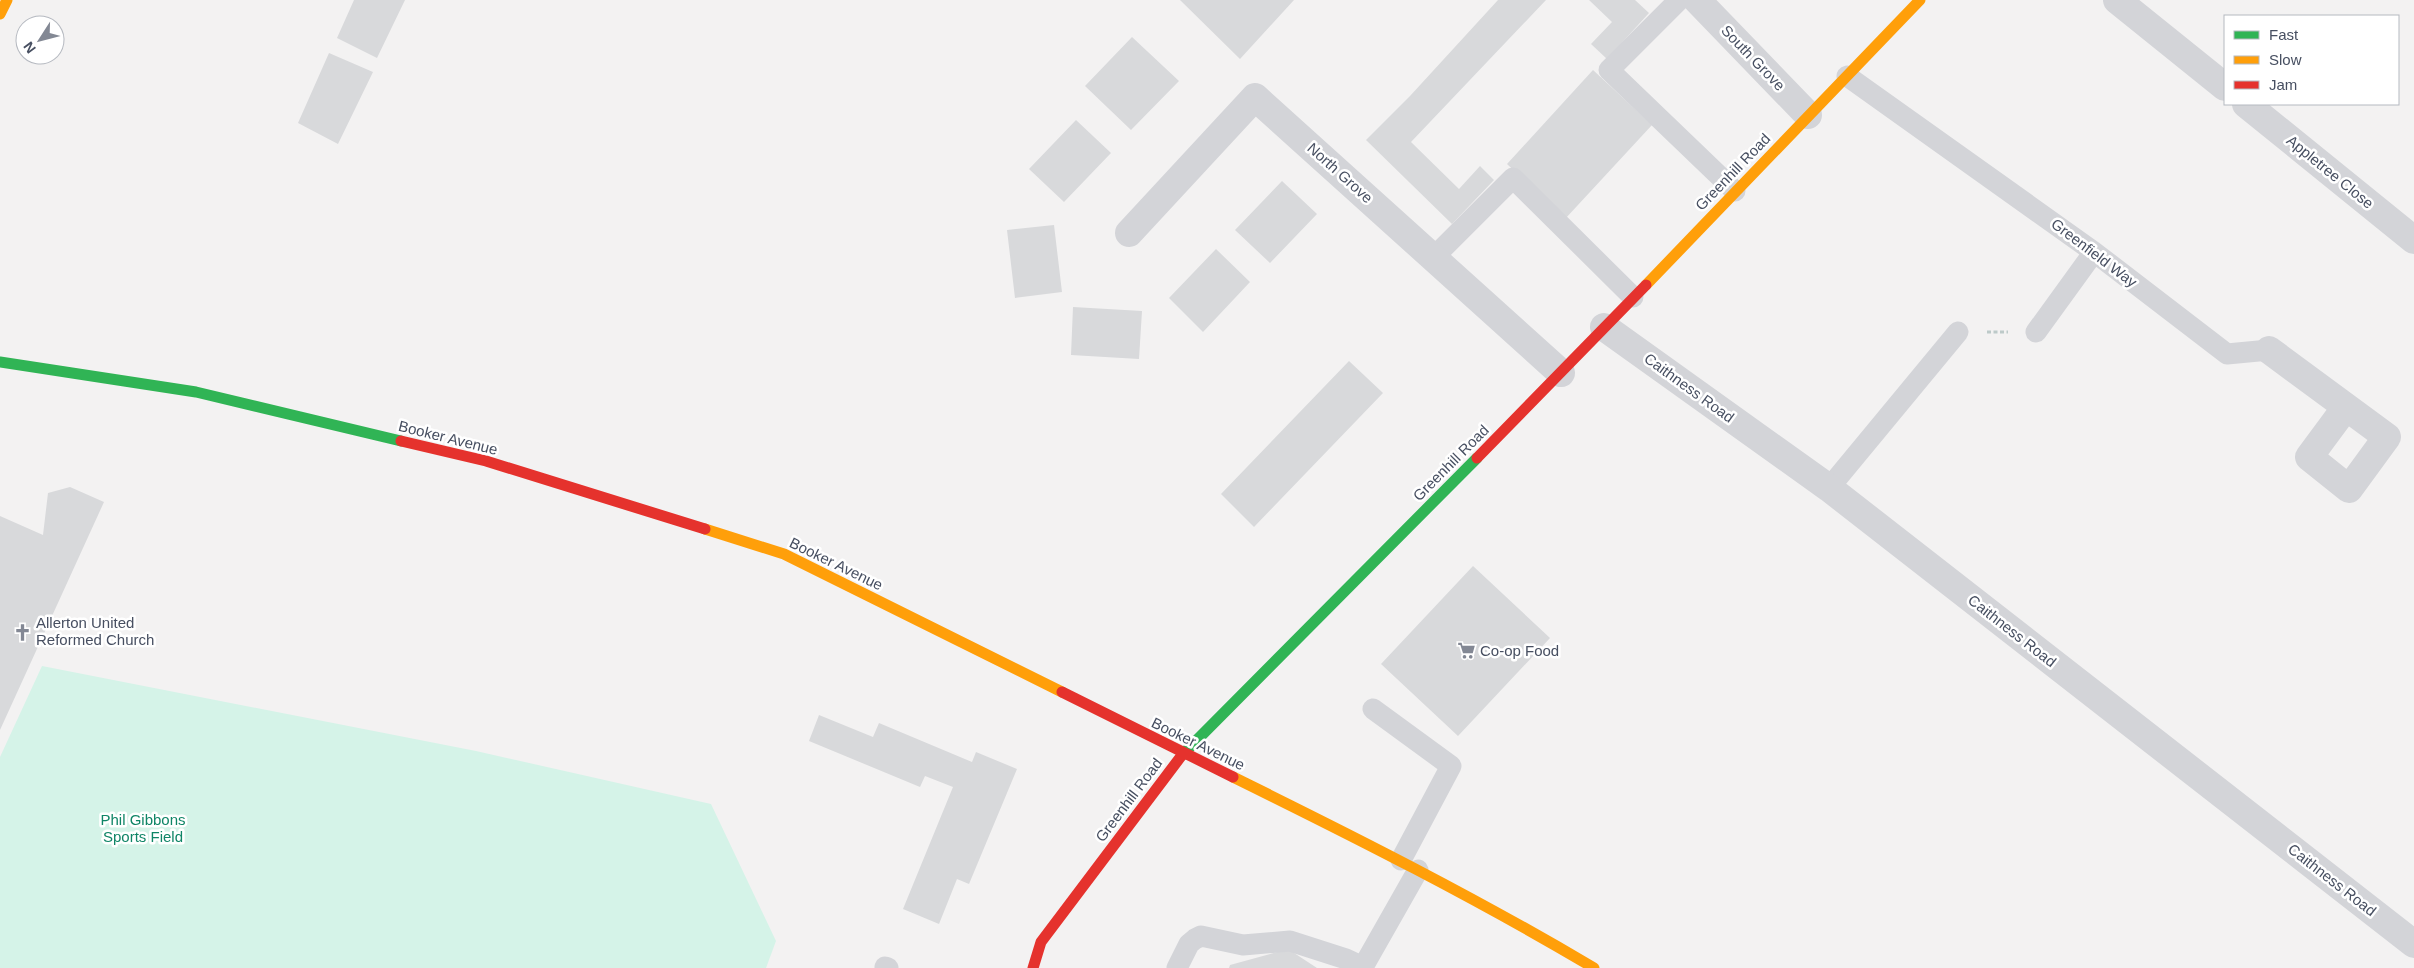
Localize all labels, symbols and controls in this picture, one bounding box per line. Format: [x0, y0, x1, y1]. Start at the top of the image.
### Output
north arrow [15, 15, 65, 65]
legend [2224, 15, 2399, 105]
street label: South Grove [1718, 21, 1789, 94]
text: Fast [2269, 26, 2299, 43]
text: N [20, 39, 39, 56]
text: Slow [2269, 51, 2302, 68]
text: Jam [2269, 76, 2297, 93]
street label: Greenhill Road [1692, 130, 1774, 214]
street label: Appletree Close [2283, 131, 2377, 212]
street label: North Grove [1304, 139, 1376, 206]
street label: Greenfield Way [2048, 215, 2141, 291]
street label: Caithness Road [1641, 349, 1737, 426]
street label: Booker Avenue [397, 417, 499, 458]
street label: Greenhill Road [1409, 421, 1492, 504]
street label: Booker Avenue [787, 534, 886, 593]
street label: Caithness Road [1965, 591, 2060, 670]
place label: Allerton United Reformed Church [36, 614, 154, 648]
church icon: Allerton United Reformed Church [12, 622, 32, 642]
supermarket icon: Co-op Food [1456, 641, 1476, 661]
place label: Co-op Food [1480, 642, 1559, 659]
street label: Booker Avenue [1149, 714, 1248, 773]
street label: Greenhill Road [1092, 755, 1165, 845]
park label: Phil Gibbons Sports Field [100, 811, 186, 845]
street label: Caithness Road [2285, 840, 2380, 919]

